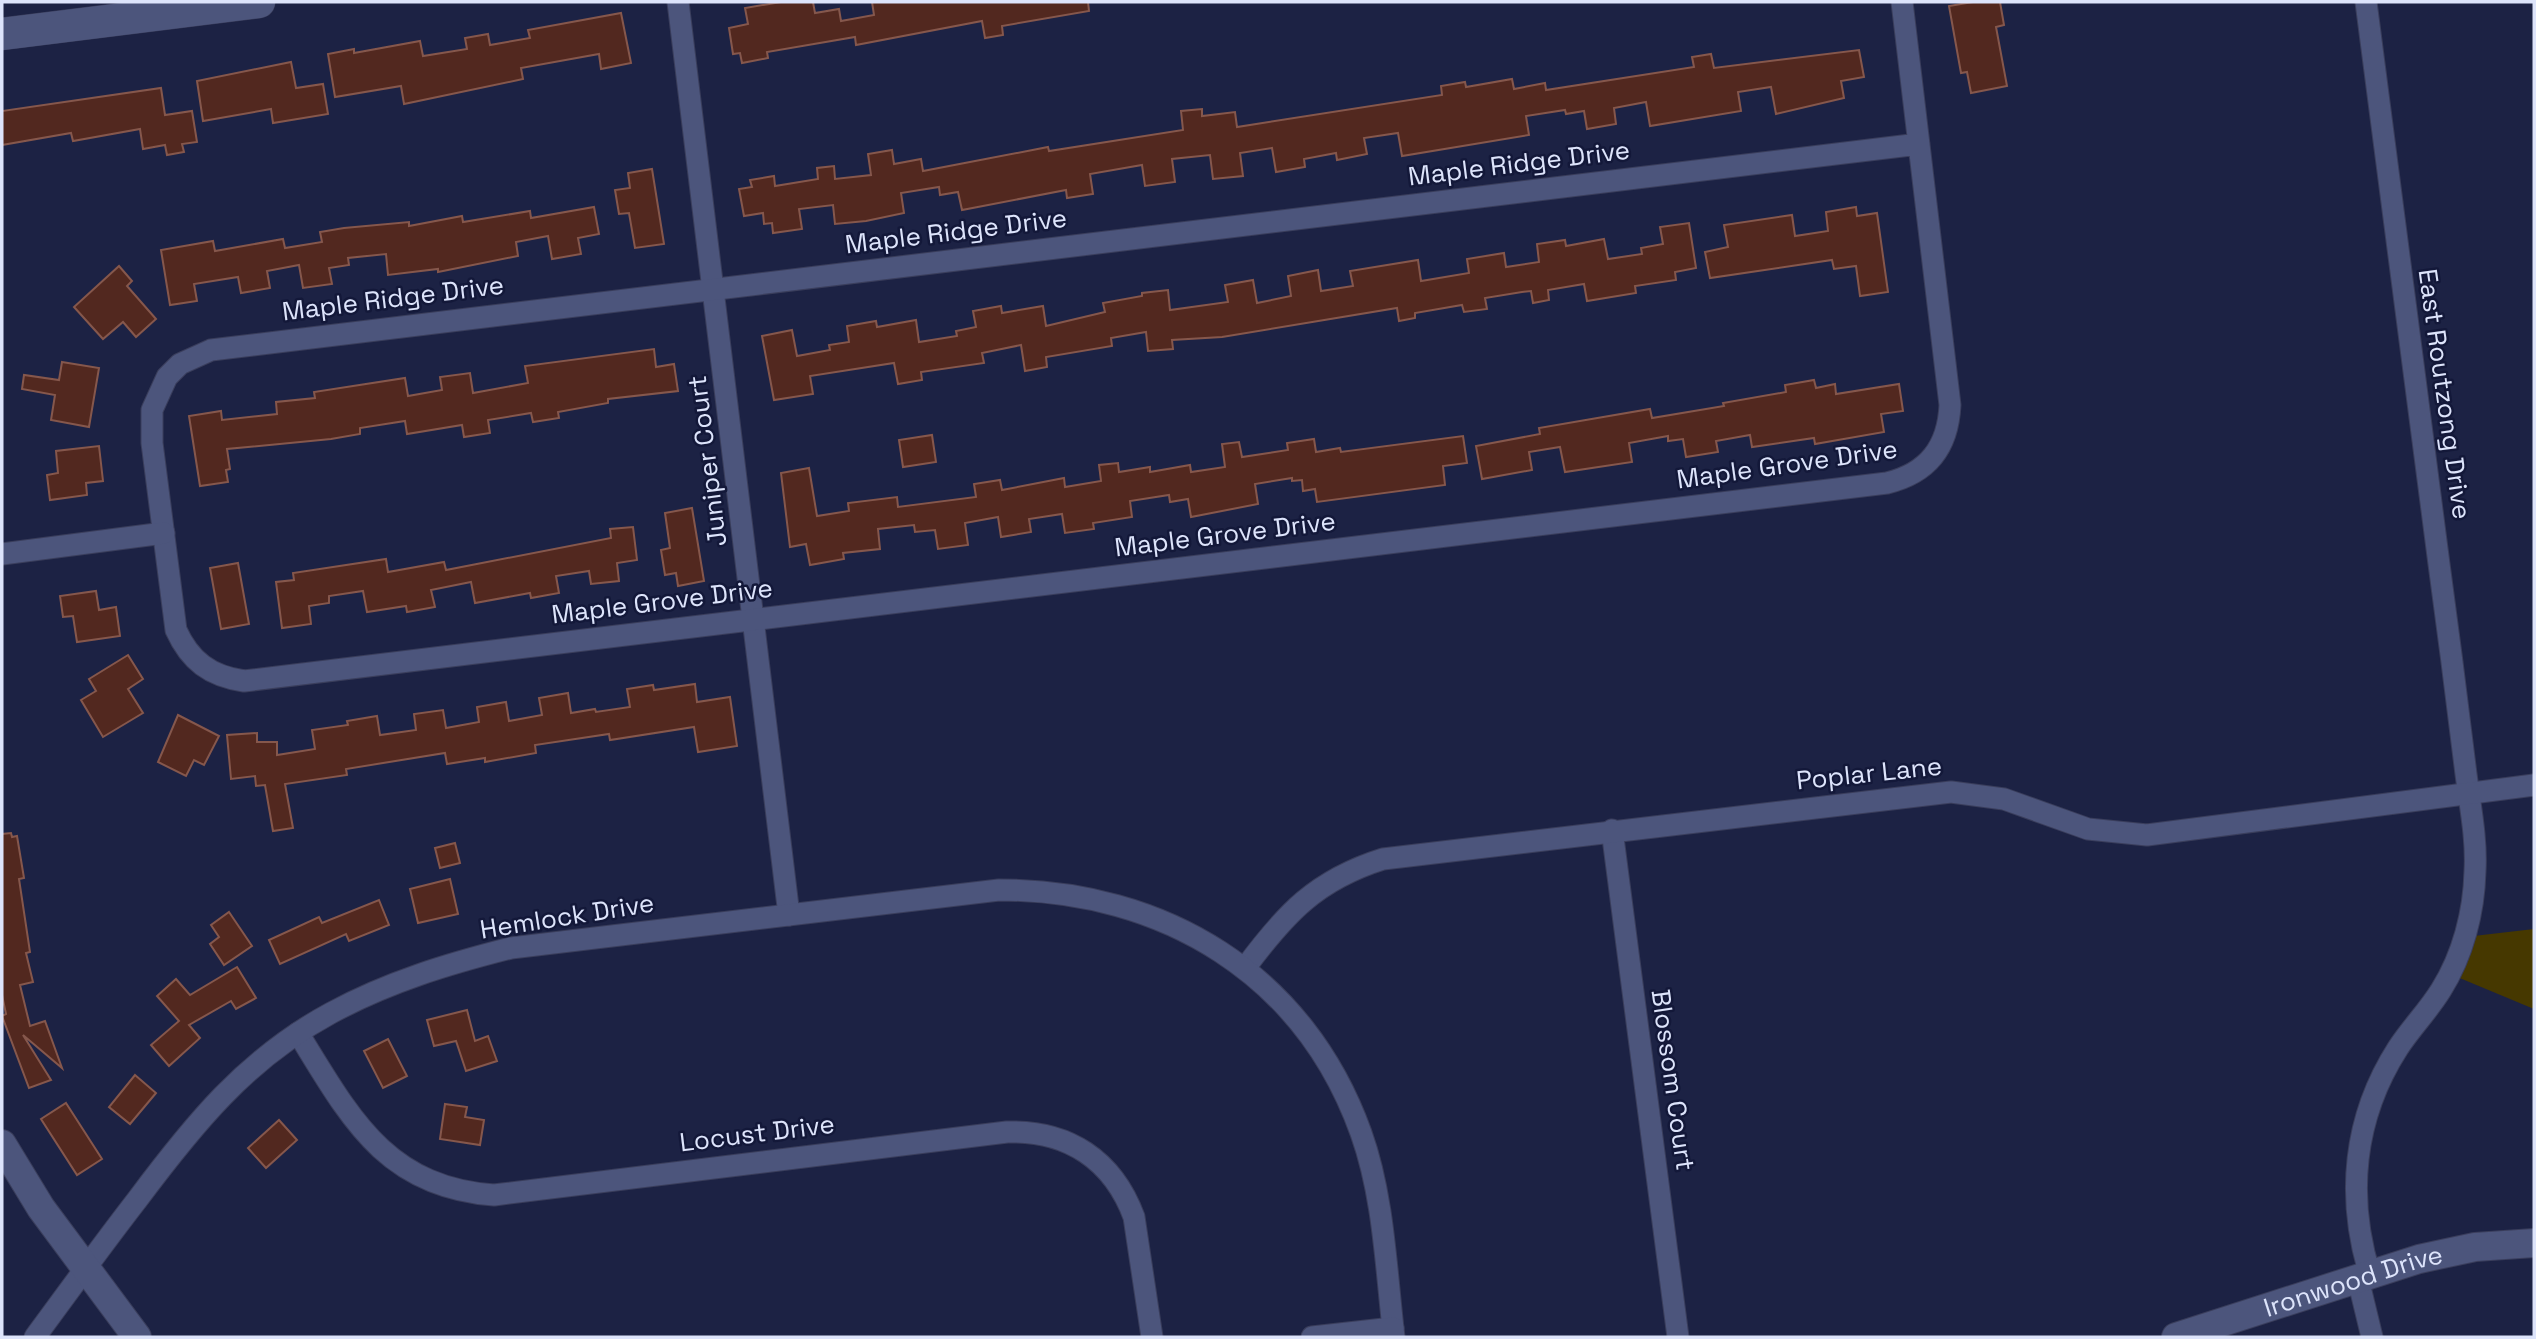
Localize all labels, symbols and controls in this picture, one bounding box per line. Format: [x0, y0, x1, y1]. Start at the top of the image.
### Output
street label: Maple Ridge Drive [1406, 133, 1632, 193]
street label: Maple Ridge Drive [843, 201, 1069, 261]
street label: East Routzong Drive [2411, 267, 2479, 521]
street label: Maple Ridge Drive [280, 268, 506, 328]
street label: Juniper Court [680, 374, 734, 548]
street label: Maple Grove Drive [1674, 432, 1900, 496]
street label: Maple Grove Drive [1112, 504, 1338, 564]
street label: Maple Grove Drive [549, 571, 775, 631]
street label: Poplar Lane [1794, 748, 1944, 798]
street label: Hemlock Drive [478, 885, 656, 947]
street label: Blossom Court [1643, 987, 1703, 1173]
street label: Locust Drive [678, 1107, 836, 1159]
street label: Ironwood Drive [2259, 1237, 2446, 1325]

